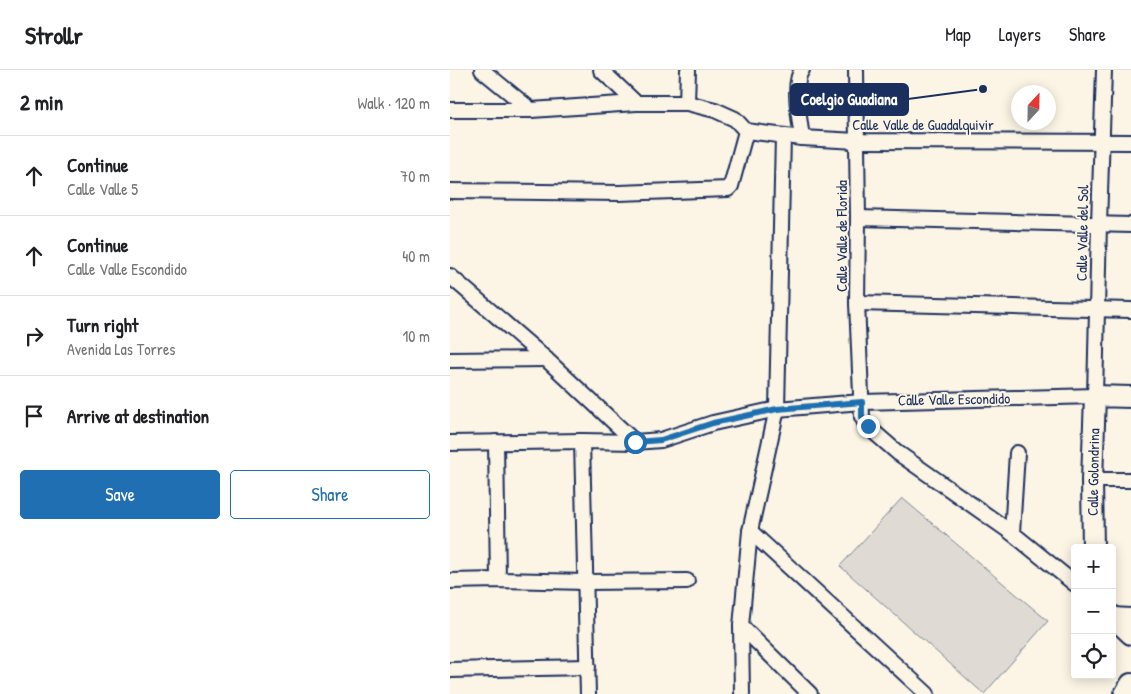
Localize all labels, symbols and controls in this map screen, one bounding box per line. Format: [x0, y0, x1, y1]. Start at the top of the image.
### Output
text: Strollr [25, 19, 83, 51]
text: Map [945, 22, 971, 47]
text: Layers [999, 22, 1041, 47]
text: Share [1069, 22, 1106, 47]
callout: Coelgio Guadiana [791, 84, 908, 115]
north arrow [1011, 85, 1056, 130]
text: 2 min [20, 88, 63, 117]
text: Coelgio Guadiana [801, 88, 898, 111]
text: Walk · 120 m [357, 92, 430, 114]
street label: Calle Valle de Guadalquivir [852, 114, 994, 135]
text: Continue [67, 152, 128, 178]
icon: ahead [20, 162, 48, 190]
text: 70 m [400, 165, 430, 187]
text: Calle Valle 5 [67, 178, 138, 200]
street label: Calle Valle de Florida [831, 180, 852, 292]
street label: Calle Valle del Sol [1071, 185, 1093, 281]
text: Continue [67, 232, 128, 258]
icon: ahead [20, 242, 48, 270]
text: 40 m [402, 245, 430, 267]
text: Calle Valle Escondido [67, 258, 187, 280]
text: Turn right [67, 312, 138, 338]
icon: right [20, 322, 48, 350]
text: 10 m [402, 325, 430, 347]
text: Avenida Las Torres [67, 338, 175, 360]
street label: Calle Valle Escondido [898, 388, 1010, 410]
icon: arrive [20, 402, 48, 430]
text: Arrive at destination [67, 403, 209, 429]
route end [857, 415, 880, 438]
street label: Calle Golondrina [1082, 428, 1104, 516]
route start [624, 431, 647, 454]
button: Save [20, 470, 220, 519]
button: Share [230, 470, 430, 519]
map controls [1071, 544, 1116, 679]
button: + [1071, 544, 1116, 589]
button: − [1071, 589, 1116, 634]
button: locate [1071, 634, 1116, 679]

